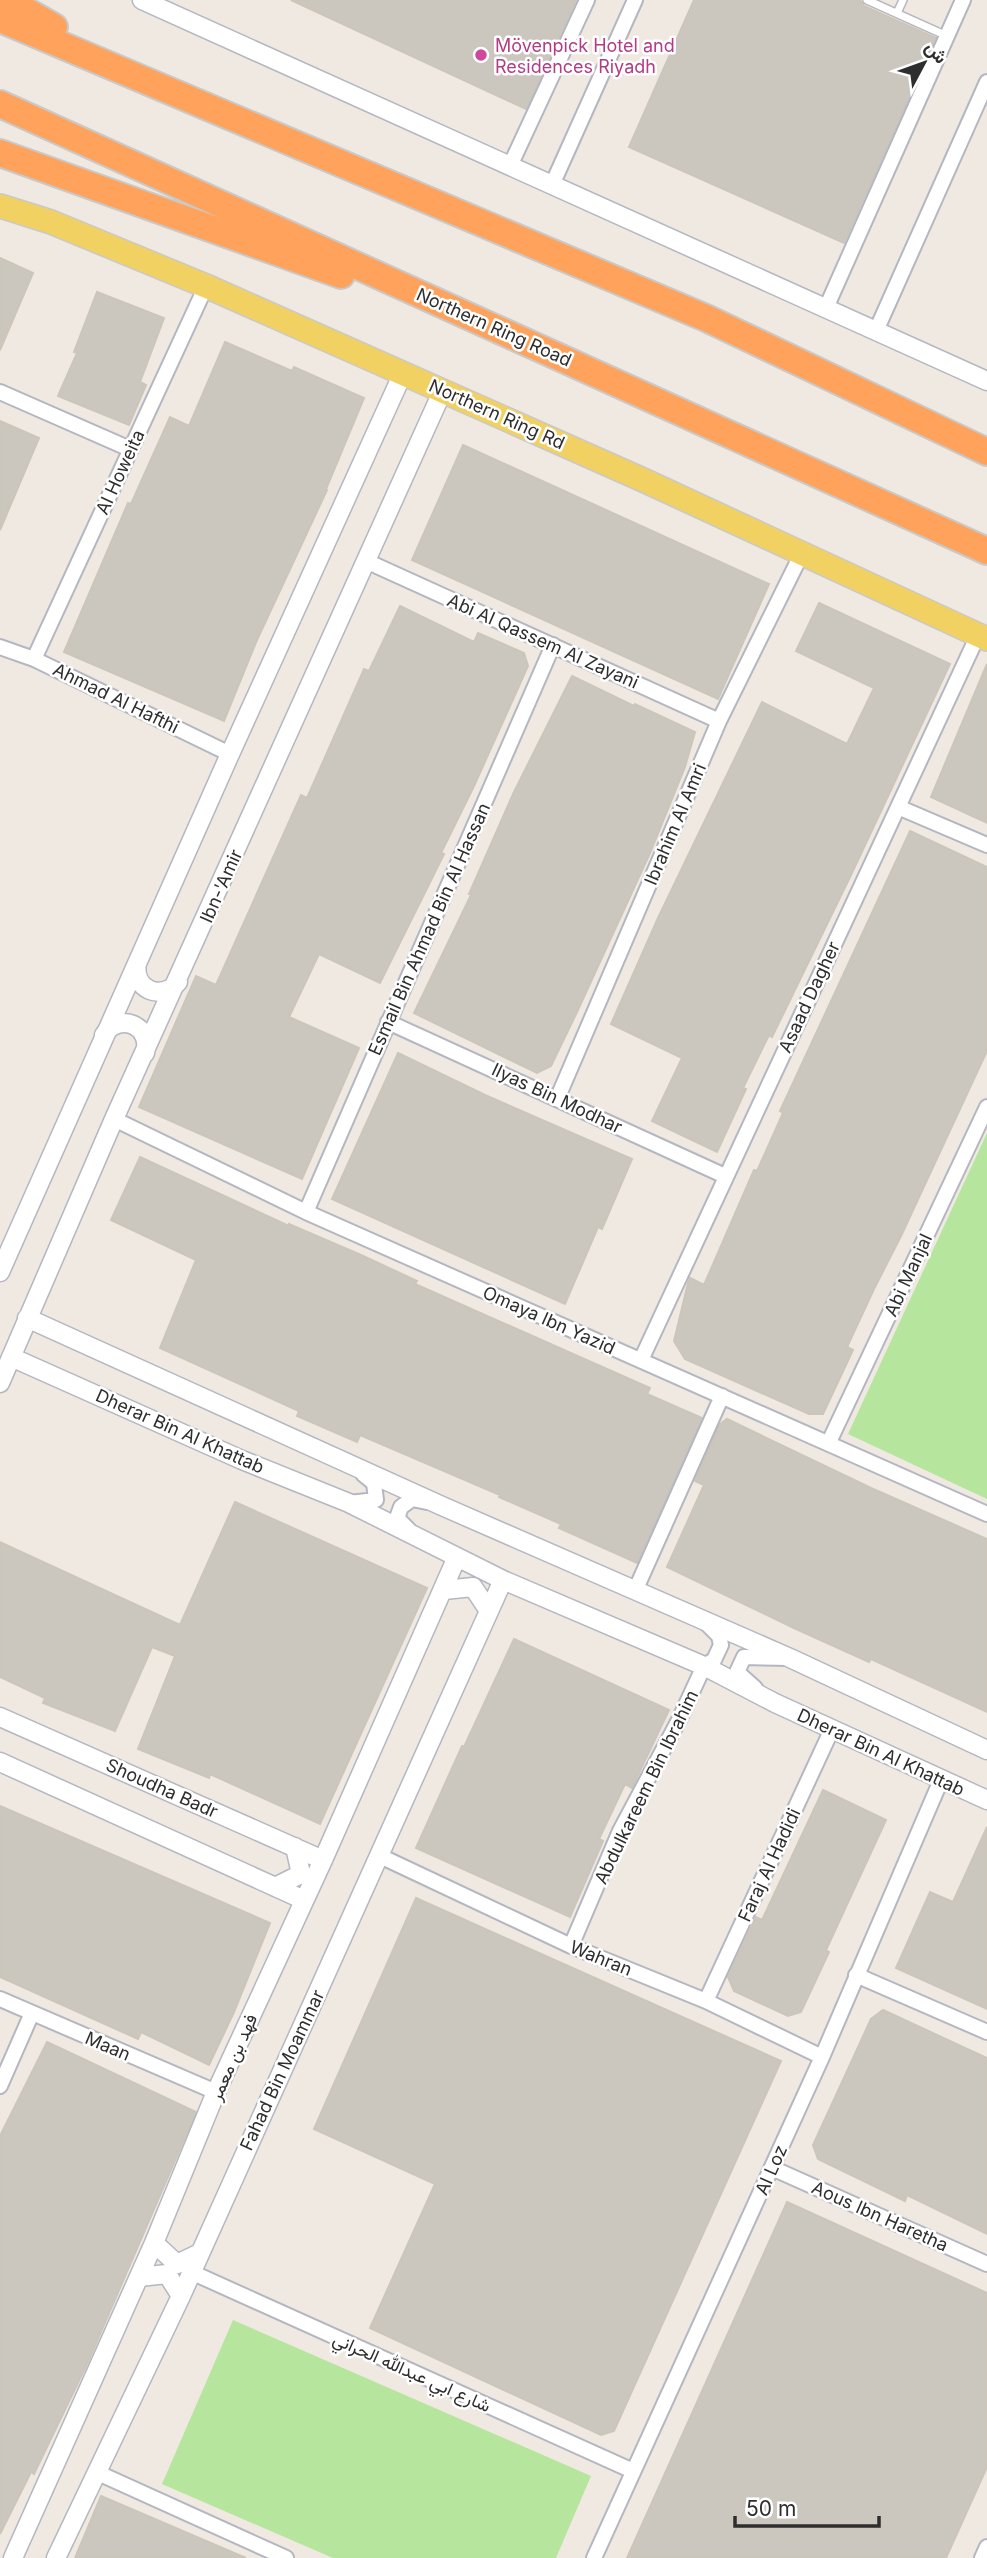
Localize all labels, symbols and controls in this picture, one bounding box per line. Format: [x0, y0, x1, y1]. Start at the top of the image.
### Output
north arrow [889, 28, 959, 98]
place label: Mövenpick Hotel and Residences Riyadh [495, 35, 675, 77]
text: ش [920, 36, 953, 68]
marker: Mövenpick Hotel and Residences Riyadh [473, 47, 489, 63]
street label: Northern Ring Road [413, 283, 575, 371]
street label: Northern Ring Rd [426, 375, 568, 453]
street label: Al Howeita [91, 426, 149, 518]
street label: Abi Al Qassem Al Zayani [444, 589, 642, 693]
street label: Ahmad Al Hafthi [50, 658, 182, 738]
street label: Ibrahim Al Amri [640, 760, 710, 888]
street label: Esmail Bin Ahmad Bin Al Hassan [364, 800, 494, 1058]
street label: Ibn-'Amir [196, 846, 247, 926]
street label: Asaad Dagher [774, 938, 844, 1056]
street label: Ilyas Bin Modhar [488, 1059, 626, 1137]
street label: Abi Manjal [880, 1230, 936, 1320]
street label: Omaya Ibn Yazid [480, 1281, 618, 1359]
street label: Dherar Bin Al Khattab [93, 1384, 267, 1478]
street label: Abdulkareem Bin Ibrahim [590, 1687, 702, 1887]
street label: Dherar Bin Al Khattab [794, 1704, 968, 1800]
street label: Shoudha Badr [103, 1754, 221, 1822]
street label: Faraj Al Hadidi [734, 1805, 804, 1925]
street label: Wahran [567, 1936, 635, 1980]
street label: Fahad Bin Moammar [236, 1986, 329, 2154]
street label: فهد بن معمر [204, 2011, 262, 2105]
street label: Maan [82, 2027, 134, 2065]
street label: Al Loz [751, 2142, 791, 2198]
street label: Aous Ibn Haretha [809, 2176, 951, 2256]
street label: شارع ابي عبدالله الحراني [328, 2328, 494, 2421]
scale bar [735, 2484, 878, 2528]
text: 50 m [746, 2496, 796, 2521]

